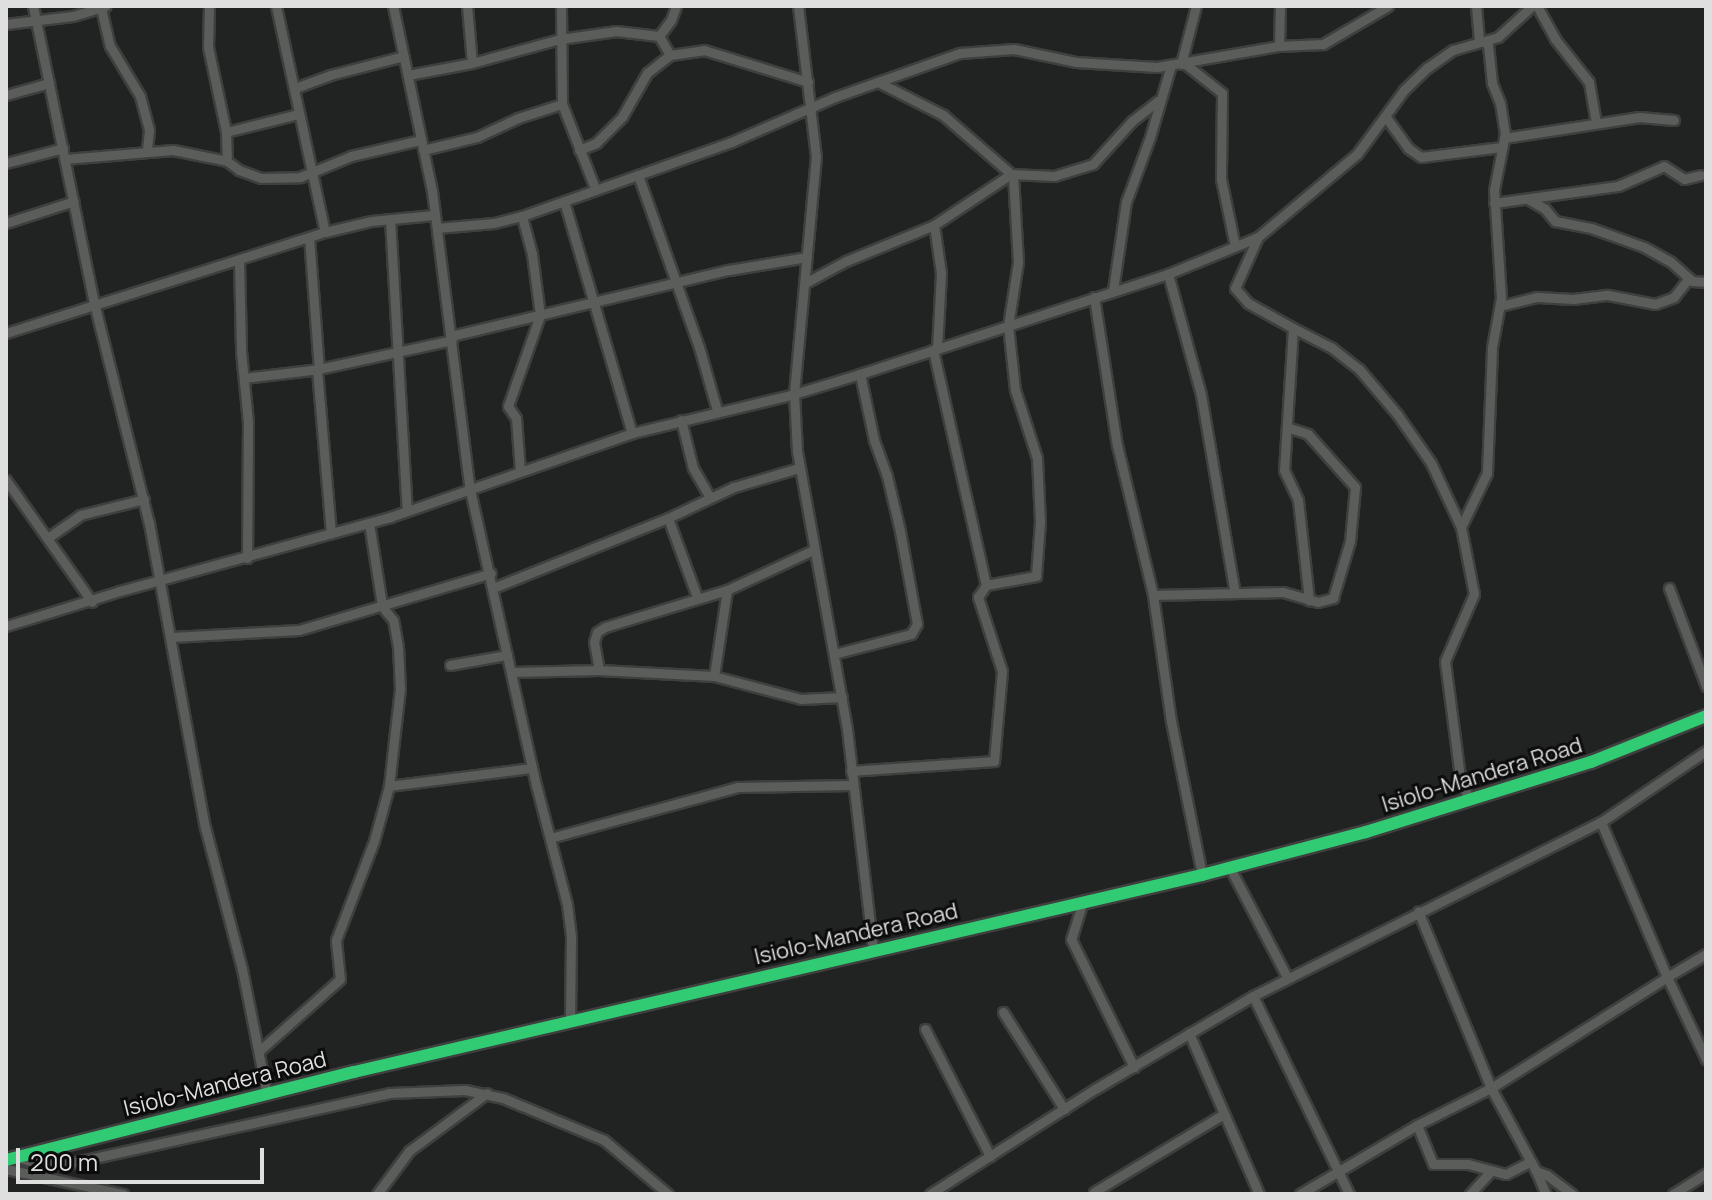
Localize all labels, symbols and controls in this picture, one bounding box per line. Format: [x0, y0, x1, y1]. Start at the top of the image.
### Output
street label: Isiolo-Mandera Road [1379, 732, 1585, 818]
street label: Isiolo-Mandera Road [752, 898, 960, 970]
street label: Isiolo-Mandera Road [121, 1046, 329, 1122]
scale bar [20, 1132, 268, 1182]
text: 200 m [30, 1145, 98, 1178]

